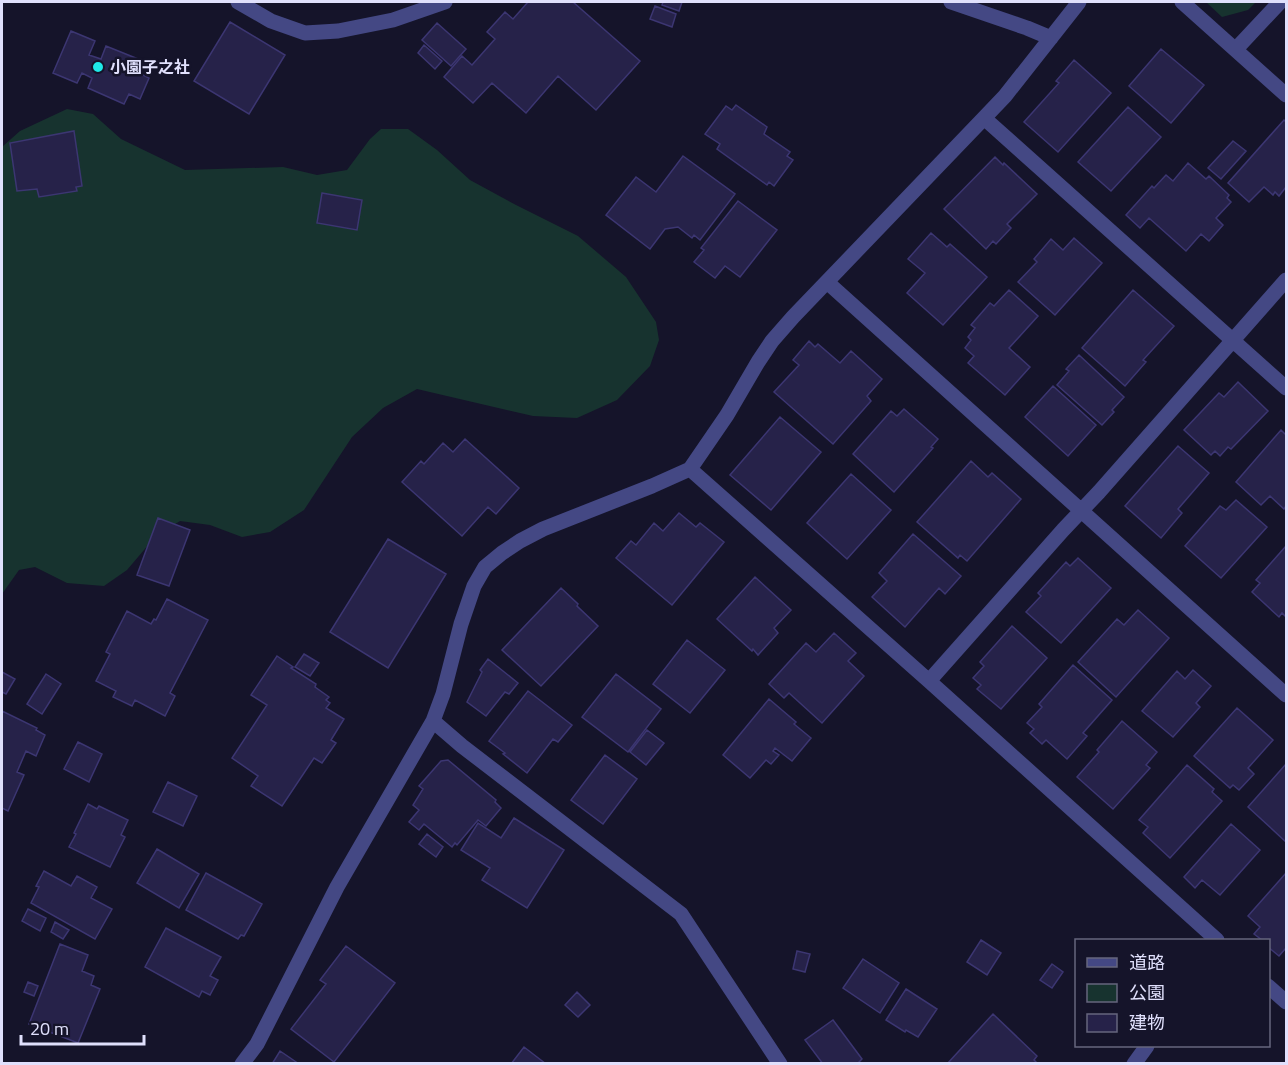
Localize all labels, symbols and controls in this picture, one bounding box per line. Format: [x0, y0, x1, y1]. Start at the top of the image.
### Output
place label: 小園子之社 [110, 55, 190, 79]
marker: 小園子之社 [91, 60, 105, 74]
legend [1075, 939, 1270, 1047]
text: 道路 [1129, 949, 1165, 976]
text: 公園 [1129, 979, 1165, 1006]
scale bar [21, 1008, 144, 1046]
text: 建物 [1129, 1009, 1165, 1036]
text: 20 m [30, 1015, 69, 1042]

